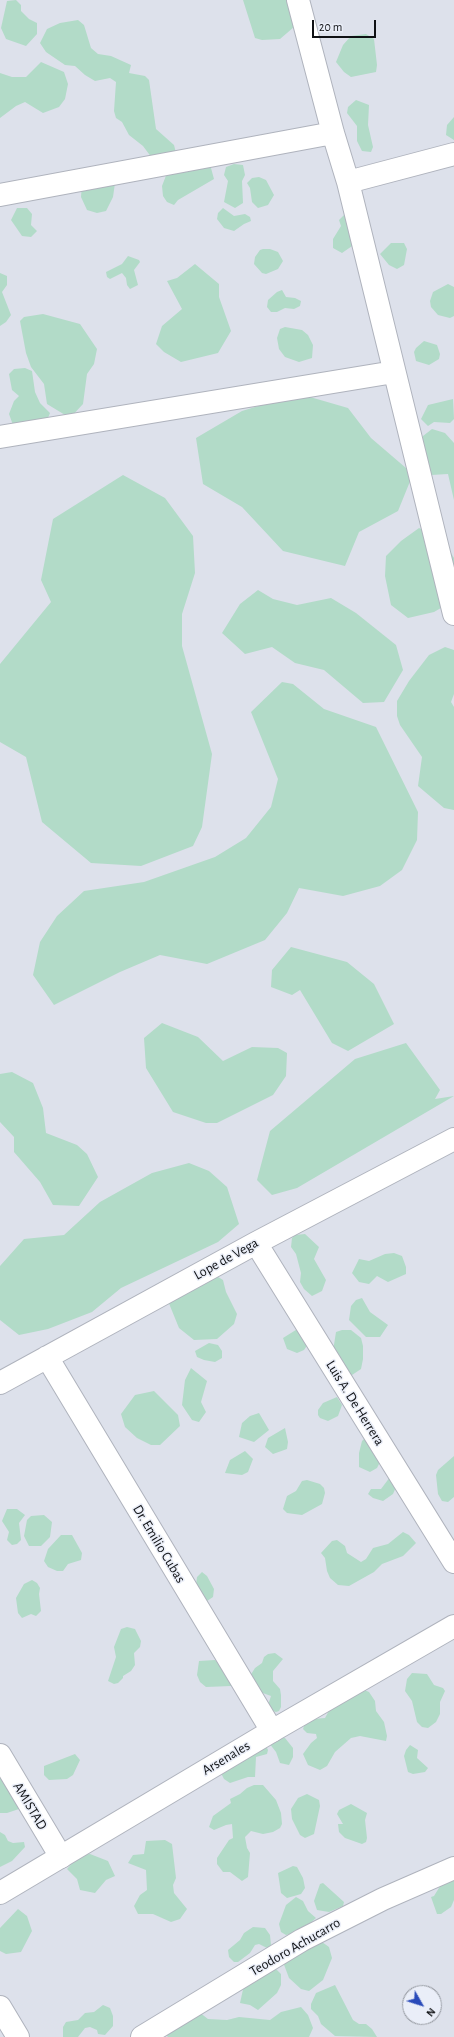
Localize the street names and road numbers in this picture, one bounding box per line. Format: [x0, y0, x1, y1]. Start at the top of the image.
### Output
street label: Lope de Vega [191, 1234, 261, 1284]
street label: Luis A. De Herrera [322, 1357, 388, 1449]
street label: Dr. Emilio Cubas [129, 1502, 189, 1586]
street label: Arsenales [199, 1737, 253, 1779]
street label: AMISTAD [9, 1779, 51, 1833]
street label: Teodoro Achucarro [247, 1914, 343, 1980]

